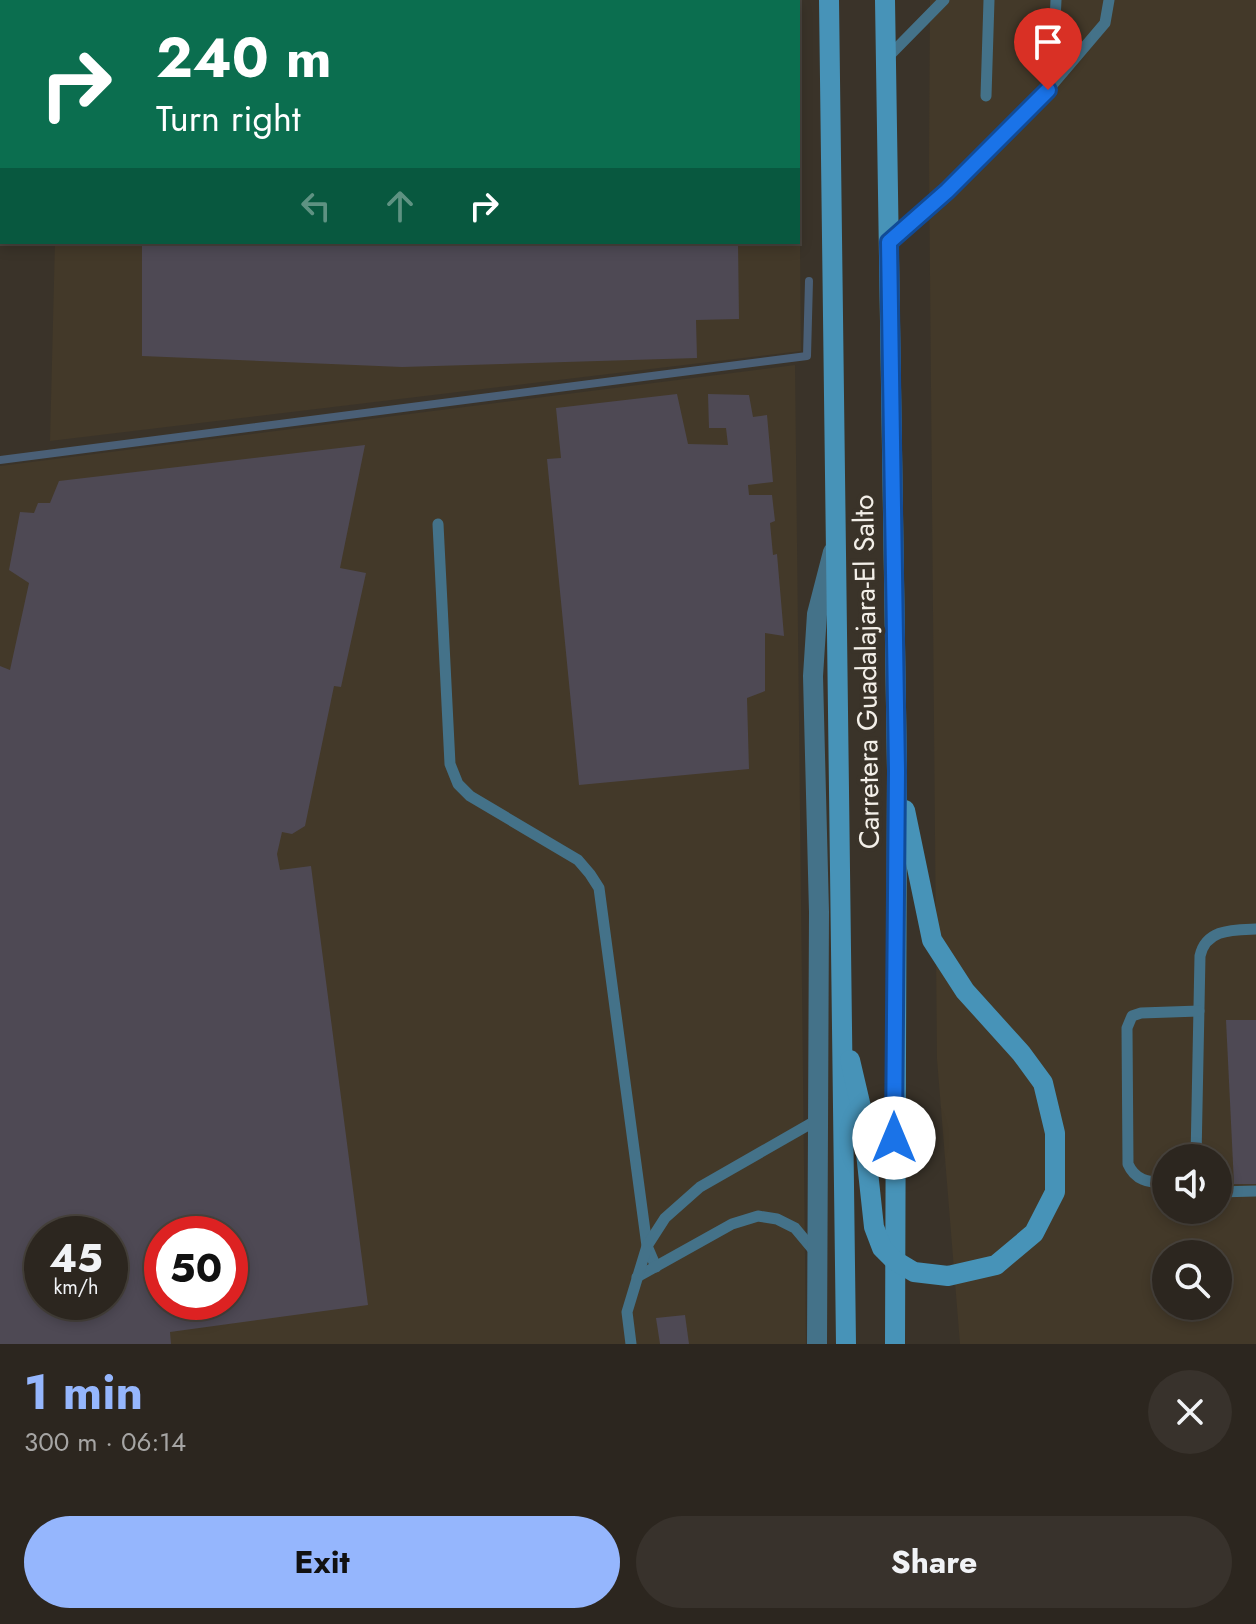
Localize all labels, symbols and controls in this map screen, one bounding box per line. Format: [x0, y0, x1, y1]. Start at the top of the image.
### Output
pin [1014, 8, 1082, 90]
text: 240 m [156, 17, 332, 98]
icon: arrive [1026, 20, 1070, 64]
icon: right [24, 32, 128, 136]
text: Turn right [156, 92, 301, 144]
icon: left [294, 184, 338, 228]
icon: ahead [378, 184, 422, 228]
icon: right [462, 184, 506, 228]
street label: Carretera Guadalajara-El Salto [843, 494, 890, 850]
position arrow [852, 1096, 936, 1180]
map controls [1152, 1144, 1232, 1320]
button: sound [1152, 1144, 1232, 1224]
speed limit sign: 50 [144, 1216, 248, 1320]
text: 45 [49, 1229, 103, 1287]
button: search [1152, 1240, 1232, 1320]
text: km/h [53, 1273, 99, 1302]
text: 1 min [24, 1358, 143, 1427]
button: close [1148, 1370, 1232, 1454]
text: 300 m · 06:14 [24, 1423, 186, 1461]
button: Exit [24, 1516, 620, 1608]
button: Share [636, 1516, 1232, 1608]

